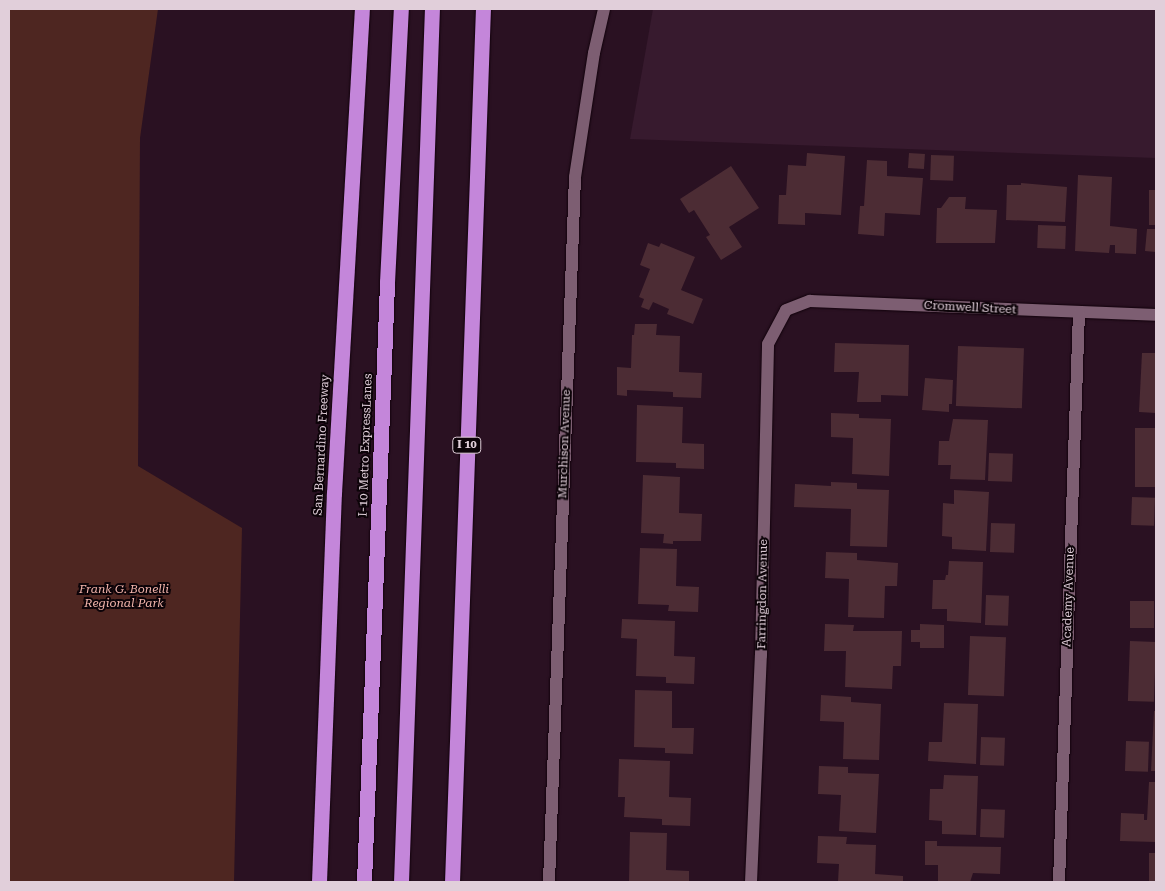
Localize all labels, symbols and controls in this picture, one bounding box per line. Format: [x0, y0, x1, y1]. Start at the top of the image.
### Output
street label: Cromwell Street [923, 298, 1017, 318]
street label: I-10 Metro ExpressLanes [356, 373, 376, 517]
street label: San Bernardino Freeway [311, 374, 333, 516]
street label: Murchison Avenue [556, 389, 574, 499]
road number: I 10 [452, 436, 482, 454]
street label: Farringdon Avenue [755, 539, 771, 649]
street label: Academy Avenue [1060, 547, 1078, 647]
park label: Frank G. Bonelli Regional Park [79, 583, 169, 611]

